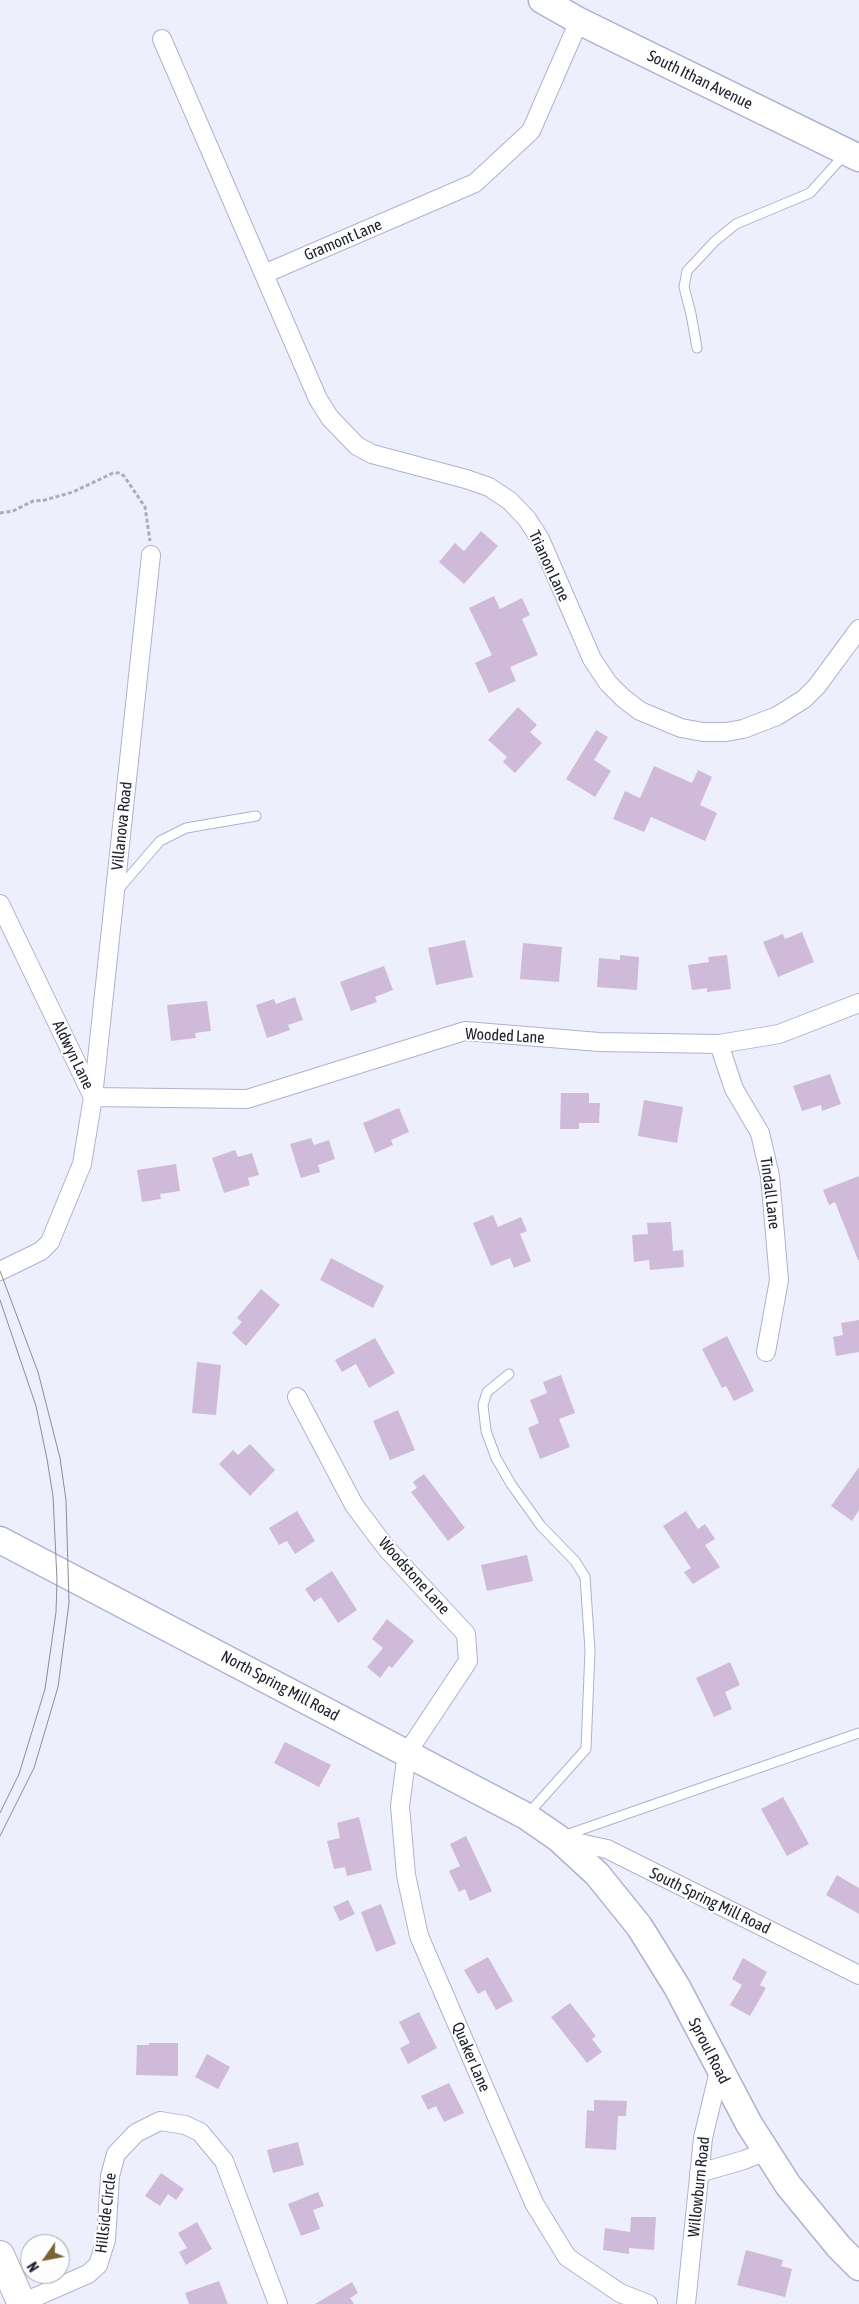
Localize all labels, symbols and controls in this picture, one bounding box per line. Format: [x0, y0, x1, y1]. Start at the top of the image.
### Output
street label: South Ithan Avenue [644, 46, 756, 114]
street label: Gramont Lane [301, 215, 385, 265]
street label: Trianon Lane [524, 528, 574, 604]
street label: Villanova Road [108, 781, 136, 871]
street label: Aldwyn Lane [48, 1017, 98, 1093]
street label: Wooded Lane [465, 1024, 545, 1048]
street label: Tindall Lane [756, 1156, 784, 1230]
street label: Woodstone Lane [374, 1533, 454, 1619]
street label: North Spring Mill Road [218, 1647, 342, 1725]
street label: South Spring Mill Road [647, 1864, 773, 1938]
street label: Sproul Road [684, 2015, 734, 2087]
street label: Quaker Lane [448, 2019, 494, 2095]
street label: Willowburn Road [684, 2136, 714, 2238]
street label: Hillside Circle [92, 2172, 120, 2254]
north arrow [20, 2234, 70, 2284]
text: N [24, 2259, 42, 2274]

